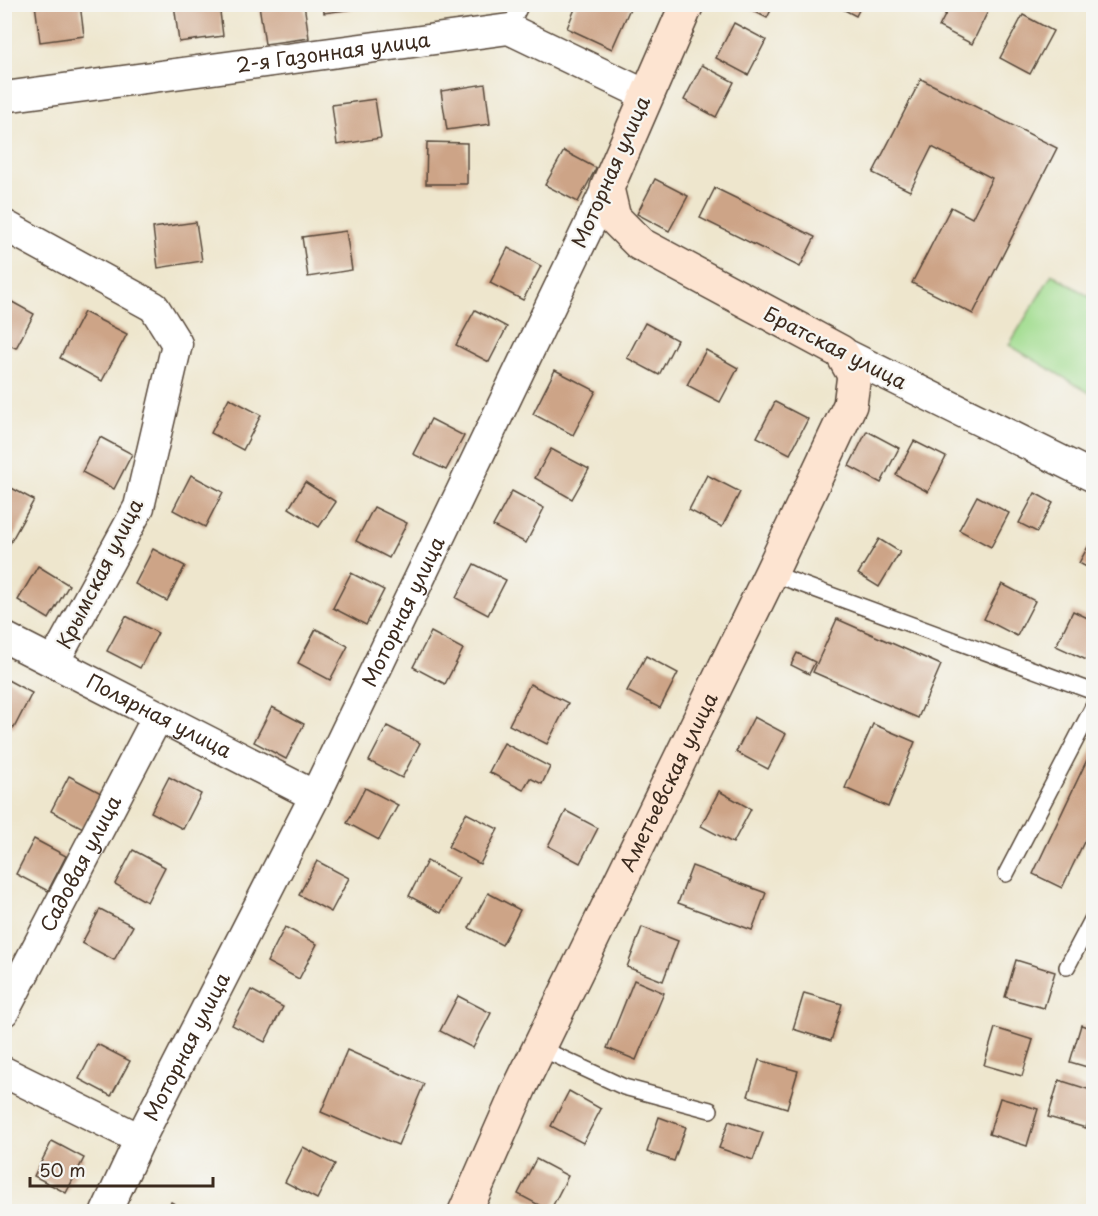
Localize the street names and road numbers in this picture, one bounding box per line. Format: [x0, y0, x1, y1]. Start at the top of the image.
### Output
street label: 2-я Газонная улица [234, 24, 432, 80]
street label: Моторная улица [563, 91, 657, 252]
street label: Братская улица [759, 298, 913, 396]
street label: Крымская улица [48, 493, 150, 654]
street label: Моторная улица [354, 531, 452, 691]
street label: Полярная улица [82, 666, 238, 765]
street label: Аметьевская улица [612, 687, 725, 876]
street label: Садовая улица [32, 789, 128, 937]
street label: Моторная улица [136, 966, 237, 1126]

